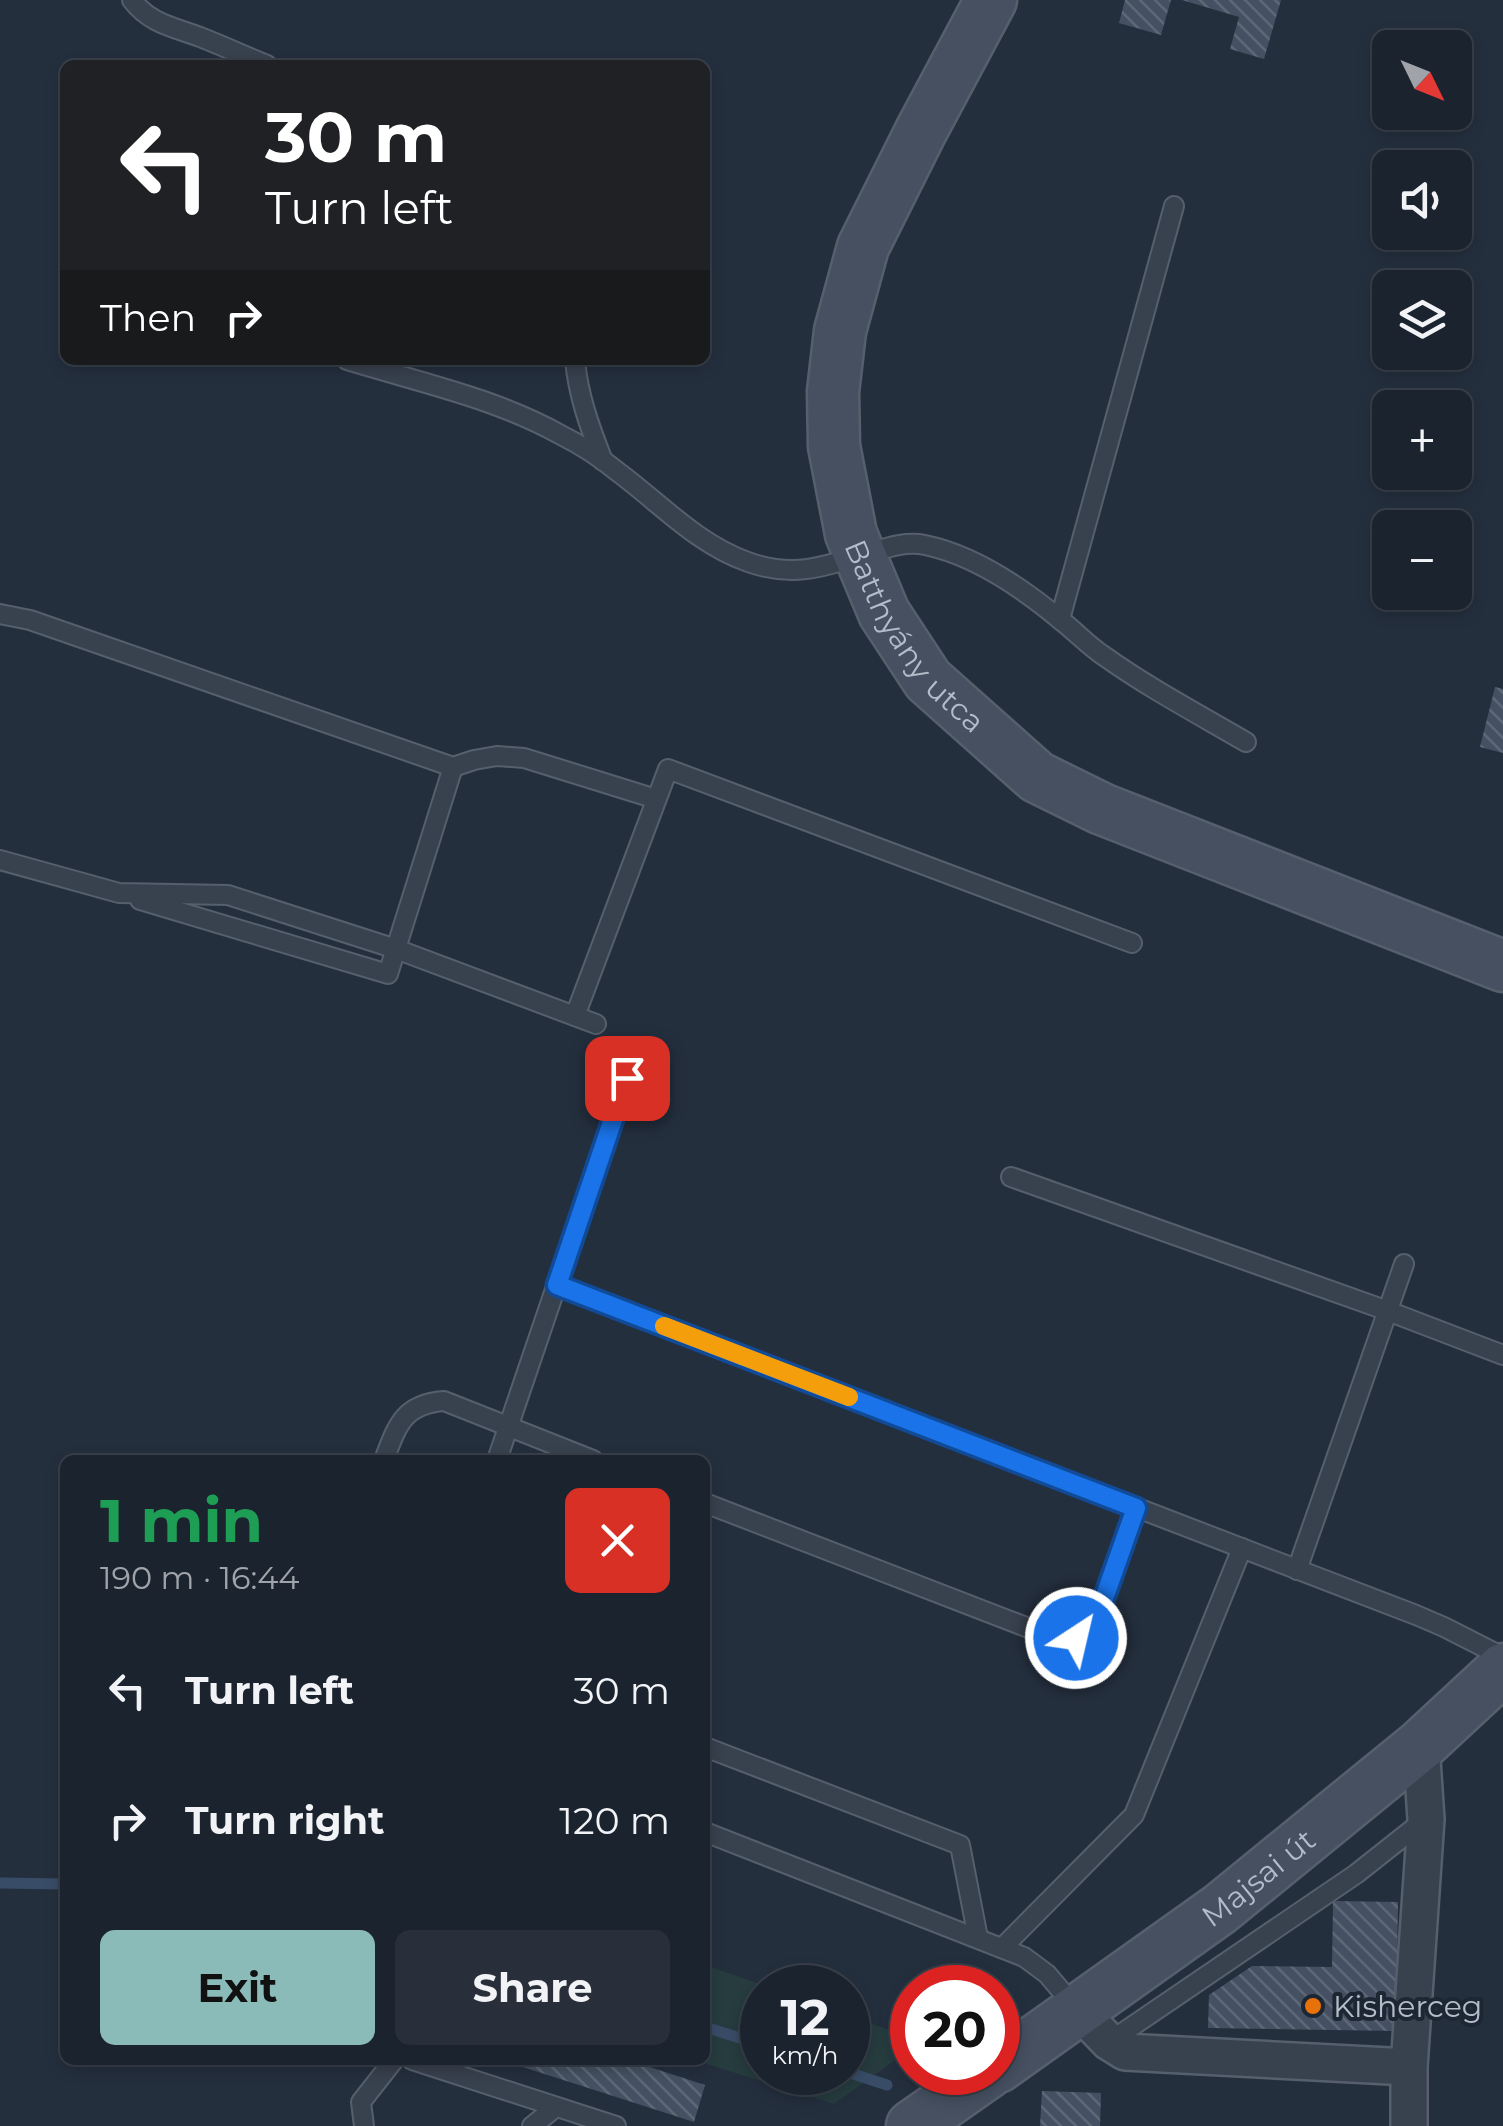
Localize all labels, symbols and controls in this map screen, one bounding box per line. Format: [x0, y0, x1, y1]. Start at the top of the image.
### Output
north arrow [1372, 30, 1472, 130]
map controls [1372, 30, 1472, 610]
text: 30 m [265, 94, 447, 180]
icon: left [100, 100, 230, 230]
button: sound [1372, 150, 1472, 250]
text: Turn left [265, 180, 453, 235]
button: layers [1372, 270, 1472, 370]
icon: right [216, 290, 271, 345]
text: Then [100, 294, 196, 341]
button: + [1372, 390, 1472, 490]
button: − [1372, 510, 1472, 610]
street label: Batthyány utca [837, 534, 992, 740]
pin [585, 1036, 670, 1121]
icon: arrive [600, 1051, 655, 1106]
text: 1 min [100, 1484, 263, 1557]
button: close [565, 1488, 670, 1593]
text: 190 m · 16:44 [100, 1558, 300, 1597]
position arrow [1024, 1586, 1128, 1690]
icon: left [100, 1663, 155, 1718]
text: Turn left [185, 1667, 354, 1714]
text: 30 m [573, 1667, 670, 1714]
icon: right [100, 1793, 155, 1848]
text: Turn right [185, 1797, 384, 1844]
text: 120 m [559, 1797, 670, 1844]
street label: Majsai út [1195, 1821, 1322, 1935]
button: Exit [100, 1930, 375, 2045]
button: Share [395, 1930, 670, 2045]
speed limit sign: 20 [890, 1965, 1020, 2095]
text: 12 [780, 1987, 830, 2048]
place label: Kisherceg [1333, 1988, 1482, 2025]
marker: Kisherceg [1302, 1995, 1324, 2017]
text: km/h [772, 2040, 838, 2070]

